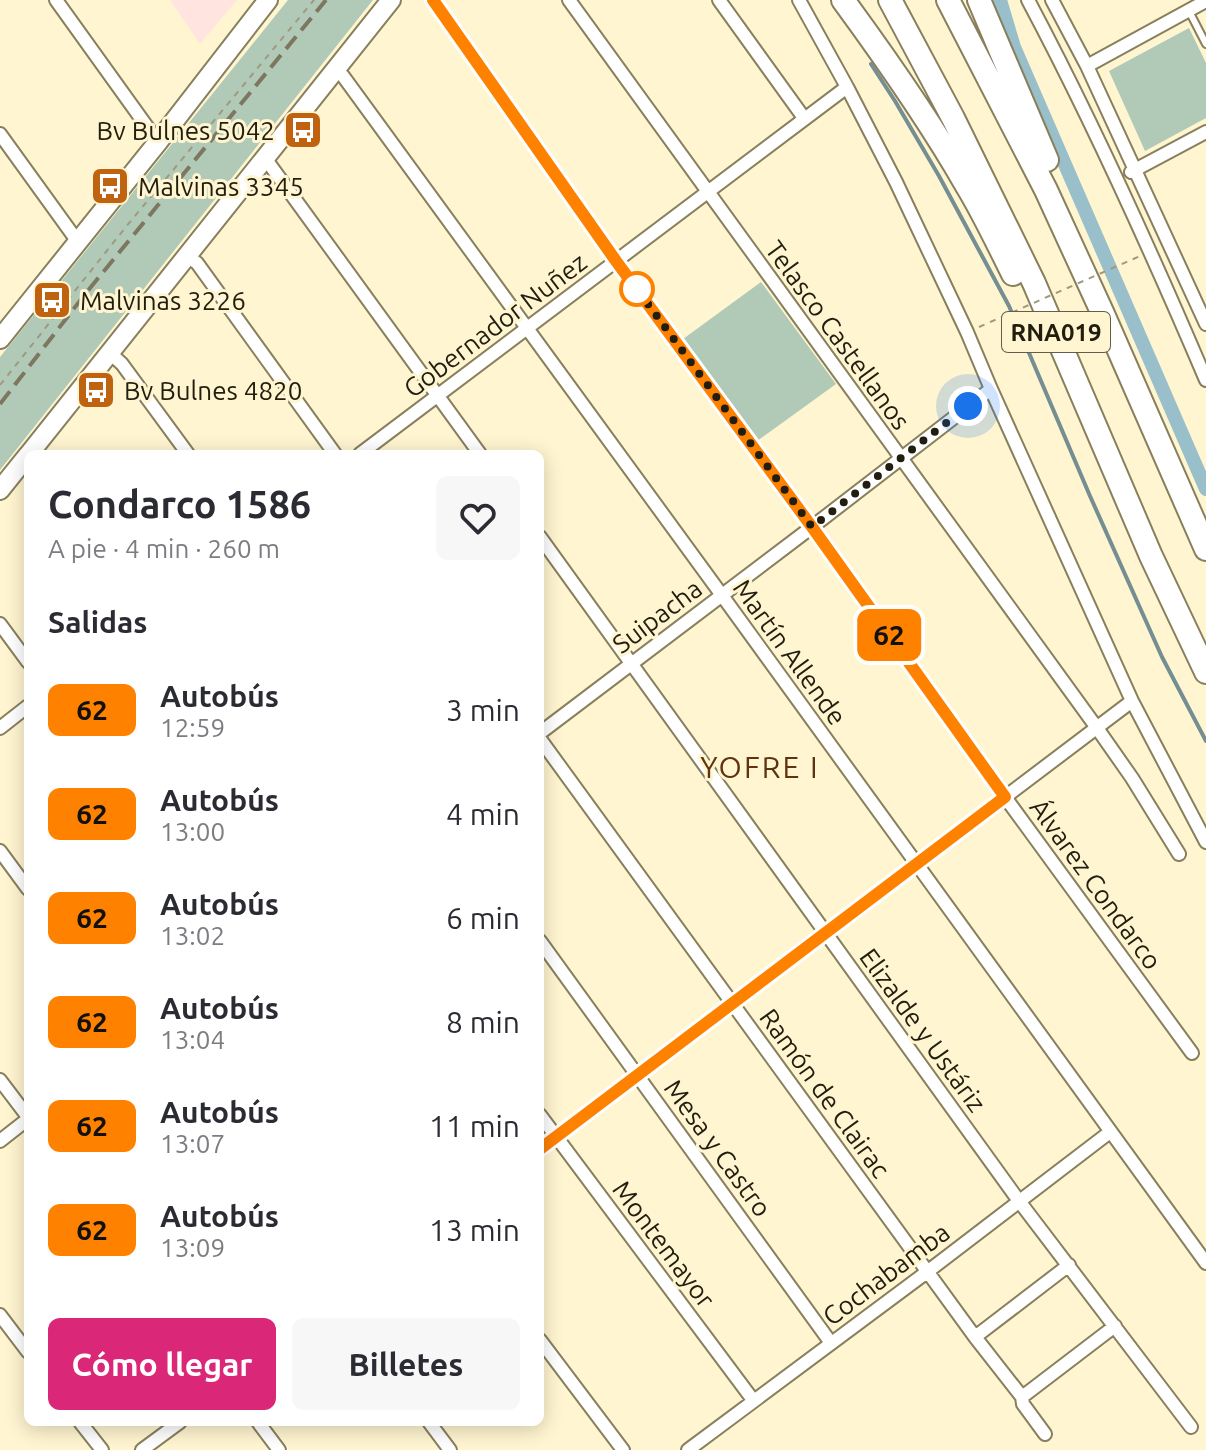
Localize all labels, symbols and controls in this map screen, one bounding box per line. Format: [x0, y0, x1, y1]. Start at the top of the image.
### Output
bus stop icon: Bv Bulnes 5042 [282, 109, 324, 151]
place label: Bv Bulnes 5042 [97, 116, 275, 145]
bus stop icon: Malvinas 3345 [89, 165, 131, 207]
place label: Malvinas 3345 [138, 172, 304, 201]
street label: Telasco Castellanos [760, 235, 916, 435]
street label: Gobernador Nuñez [398, 247, 592, 403]
unlabelled marker [620, 272, 654, 306]
bus stop icon: Malvinas 3226 [31, 279, 73, 321]
place label: Malvinas 3226 [80, 286, 246, 315]
road number: RNA019 [1002, 312, 1110, 352]
bus stop icon: Bv Bulnes 4820 [75, 369, 117, 411]
place label: Bv Bulnes 4820 [124, 376, 302, 405]
your location [948, 386, 988, 426]
button: heart [436, 476, 520, 560]
text: Condarco 1586 [48, 483, 311, 525]
text: A pie · 4 min · 260 m [48, 534, 280, 563]
street label: Suipacha [607, 573, 707, 659]
street label: Martín Allende [728, 574, 852, 730]
text: Salidas [48, 605, 147, 639]
line badge: 62 [853, 609, 925, 661]
text: 62 [873, 619, 905, 650]
text: Autobús [160, 679, 279, 713]
text: 3 min [446, 693, 520, 727]
text: 62 [76, 694, 108, 725]
text: 12:59 [160, 713, 225, 742]
district label: YOFRE I [700, 750, 820, 784]
text: Autobús [160, 783, 279, 817]
street label: Álvarez Condarco [1024, 793, 1168, 975]
text: 4 min [446, 797, 520, 831]
text: 62 [76, 798, 108, 829]
text: 13:00 [160, 817, 225, 846]
text: Autobús [160, 887, 279, 921]
text: 6 min [446, 901, 520, 935]
text: 62 [76, 902, 108, 933]
text: 13:02 [160, 921, 225, 950]
street label: Elizalde y Ustáriz [854, 943, 992, 1117]
text: Autobús [160, 991, 279, 1025]
street label: Ramón de Clairac [754, 1003, 896, 1183]
text: 8 min [446, 1005, 520, 1039]
text: 62 [76, 1006, 108, 1037]
text: 13:04 [160, 1025, 225, 1054]
street label: Mesa y Castro [659, 1074, 777, 1222]
text: Autobús [160, 1095, 279, 1129]
text: 11 min [429, 1109, 520, 1143]
text: 62 [76, 1110, 108, 1141]
text: 13:07 [160, 1129, 225, 1158]
street label: Montemayor [607, 1175, 721, 1313]
text: Autobús [160, 1199, 279, 1233]
text: 13 min [429, 1213, 520, 1247]
text: 62 [76, 1214, 108, 1245]
street label: Cochabamba [817, 1217, 955, 1331]
text: 13:09 [160, 1233, 225, 1262]
button: Cómo llegar [48, 1318, 276, 1410]
button: Billetes [292, 1318, 520, 1410]

